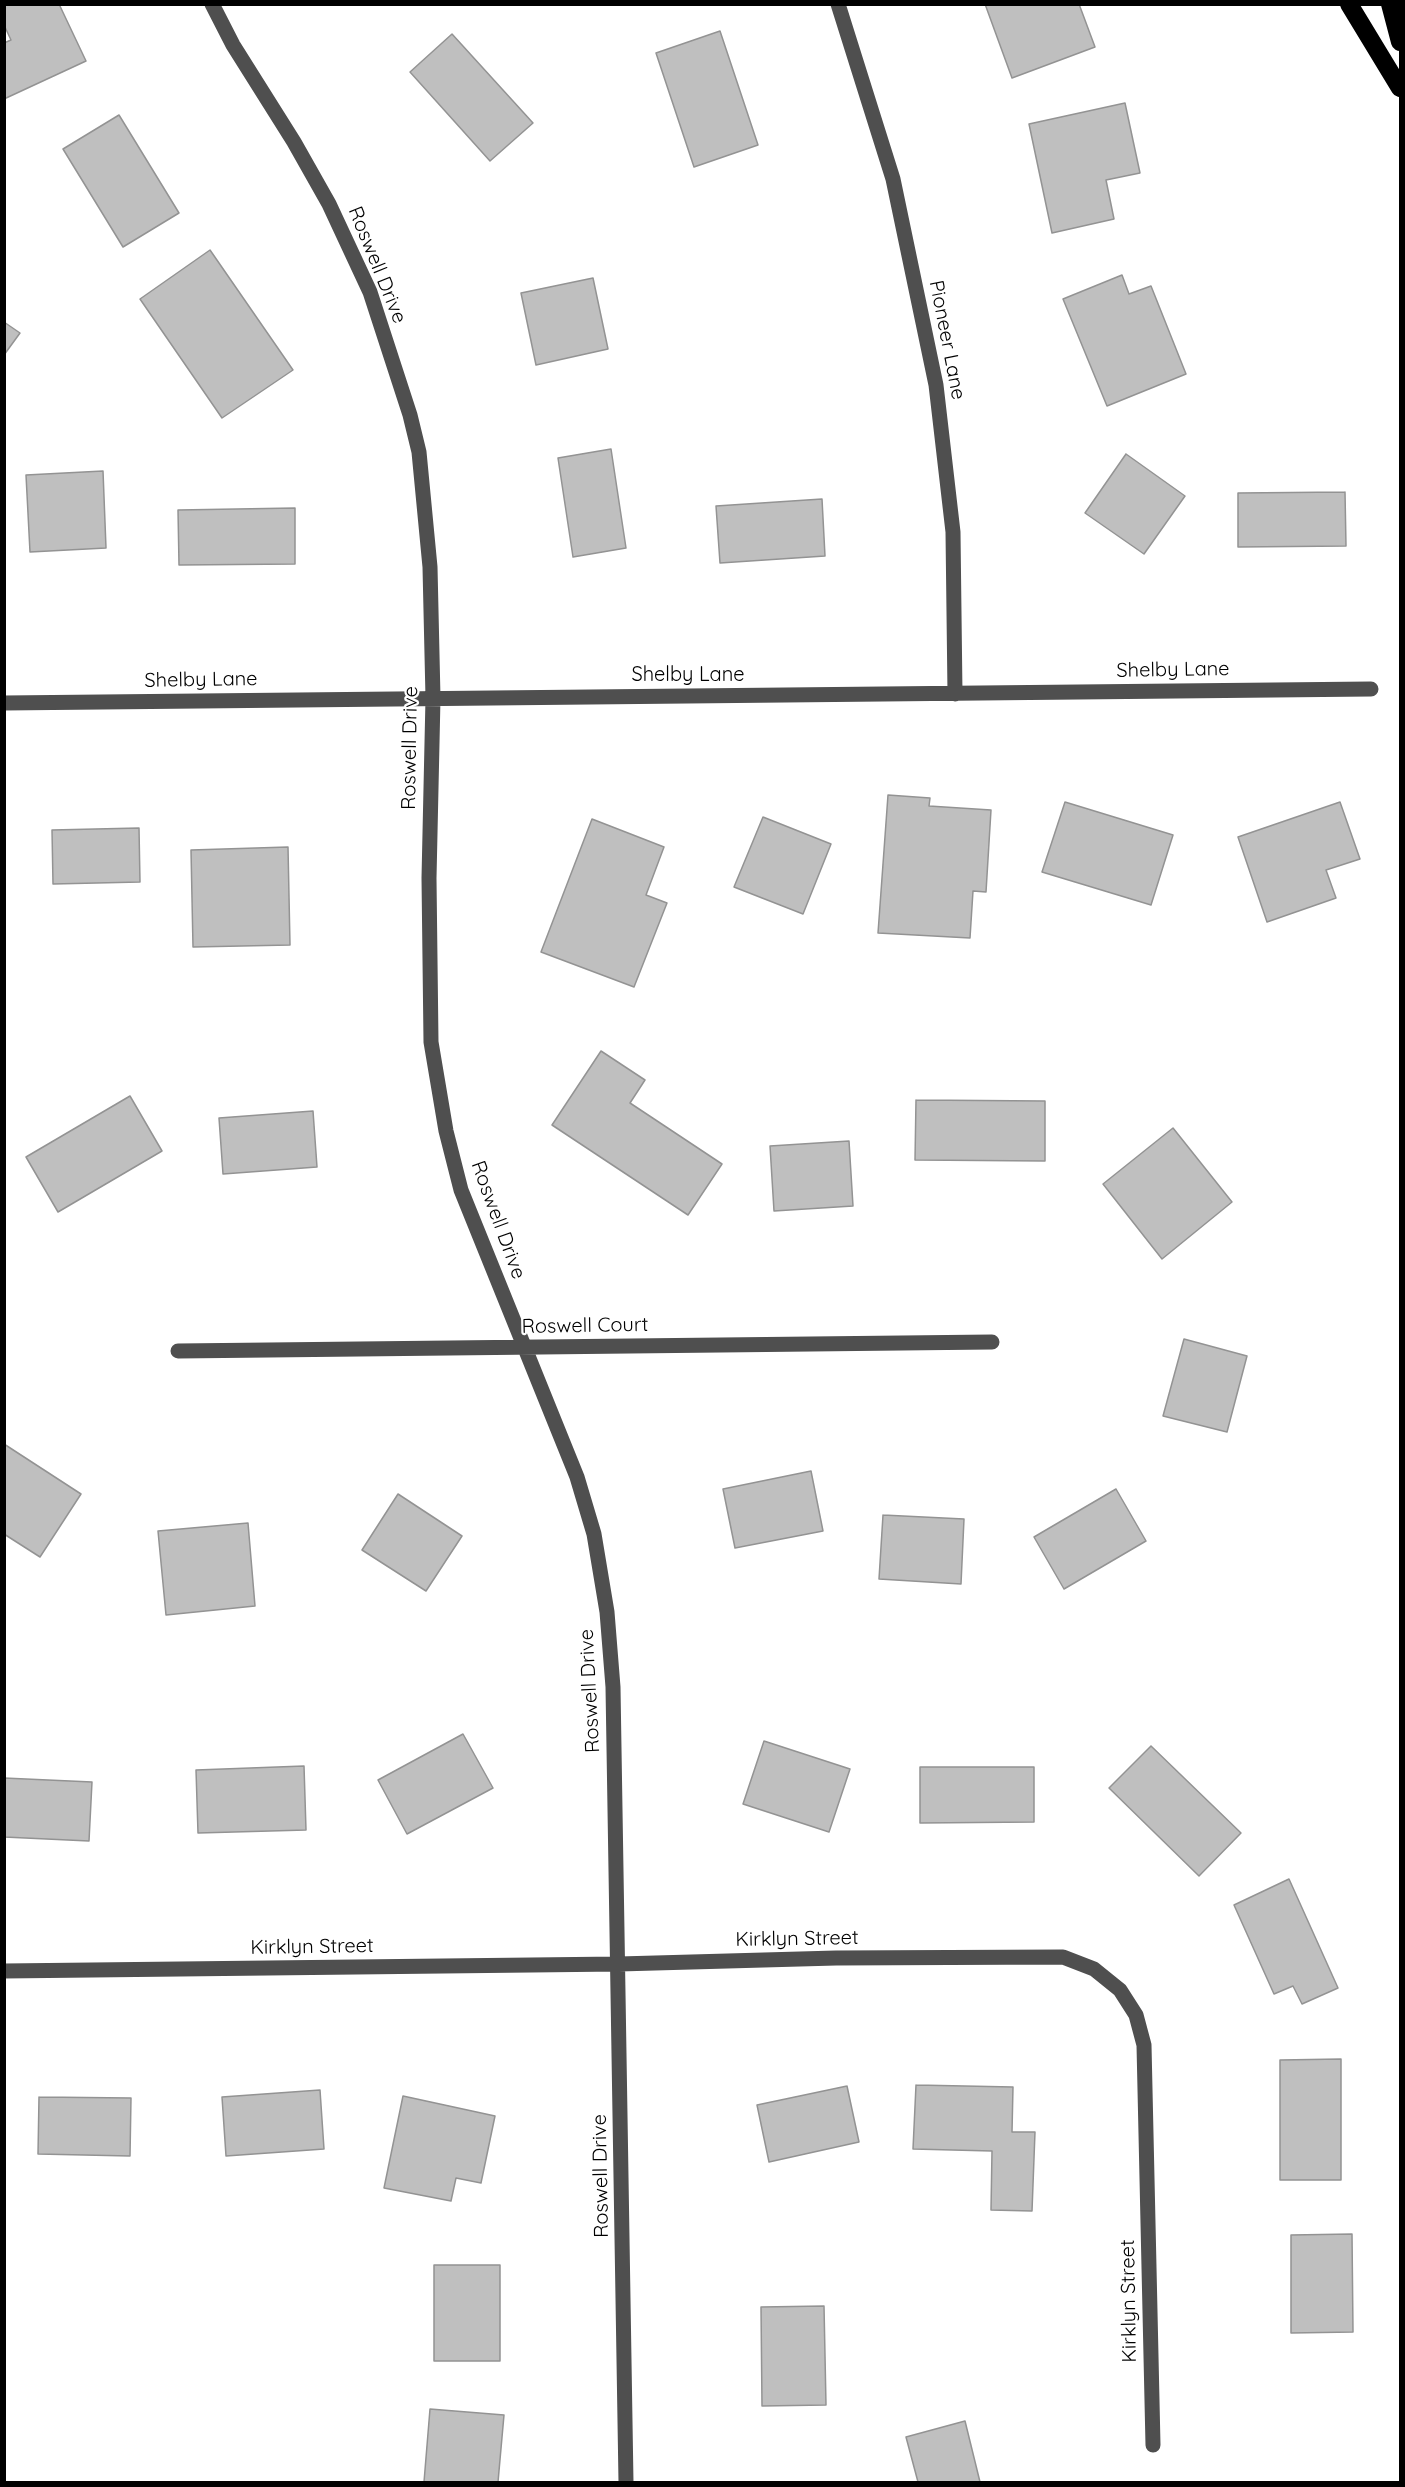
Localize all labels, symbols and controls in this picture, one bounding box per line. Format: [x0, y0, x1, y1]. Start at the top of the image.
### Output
street label: Roswell Drive [343, 203, 411, 327]
street label: Pioneer Lane [924, 278, 970, 402]
street label: Shelby Lane [1116, 657, 1230, 683]
street label: Shelby Lane [631, 663, 745, 687]
street label: Shelby Lane [144, 667, 258, 693]
street label: Roswell Drive [397, 686, 423, 810]
street label: Roswell Drive [466, 1158, 530, 1282]
street label: Roswell Court [521, 1313, 649, 1339]
street label: Roswell Drive [575, 1629, 605, 1753]
street label: Kirklyn Street [735, 1926, 859, 1952]
street label: Kirklyn Street [250, 1934, 374, 1960]
street label: Roswell Drive [588, 2114, 614, 2238]
street label: Kirklyn Street [1116, 2239, 1142, 2363]

